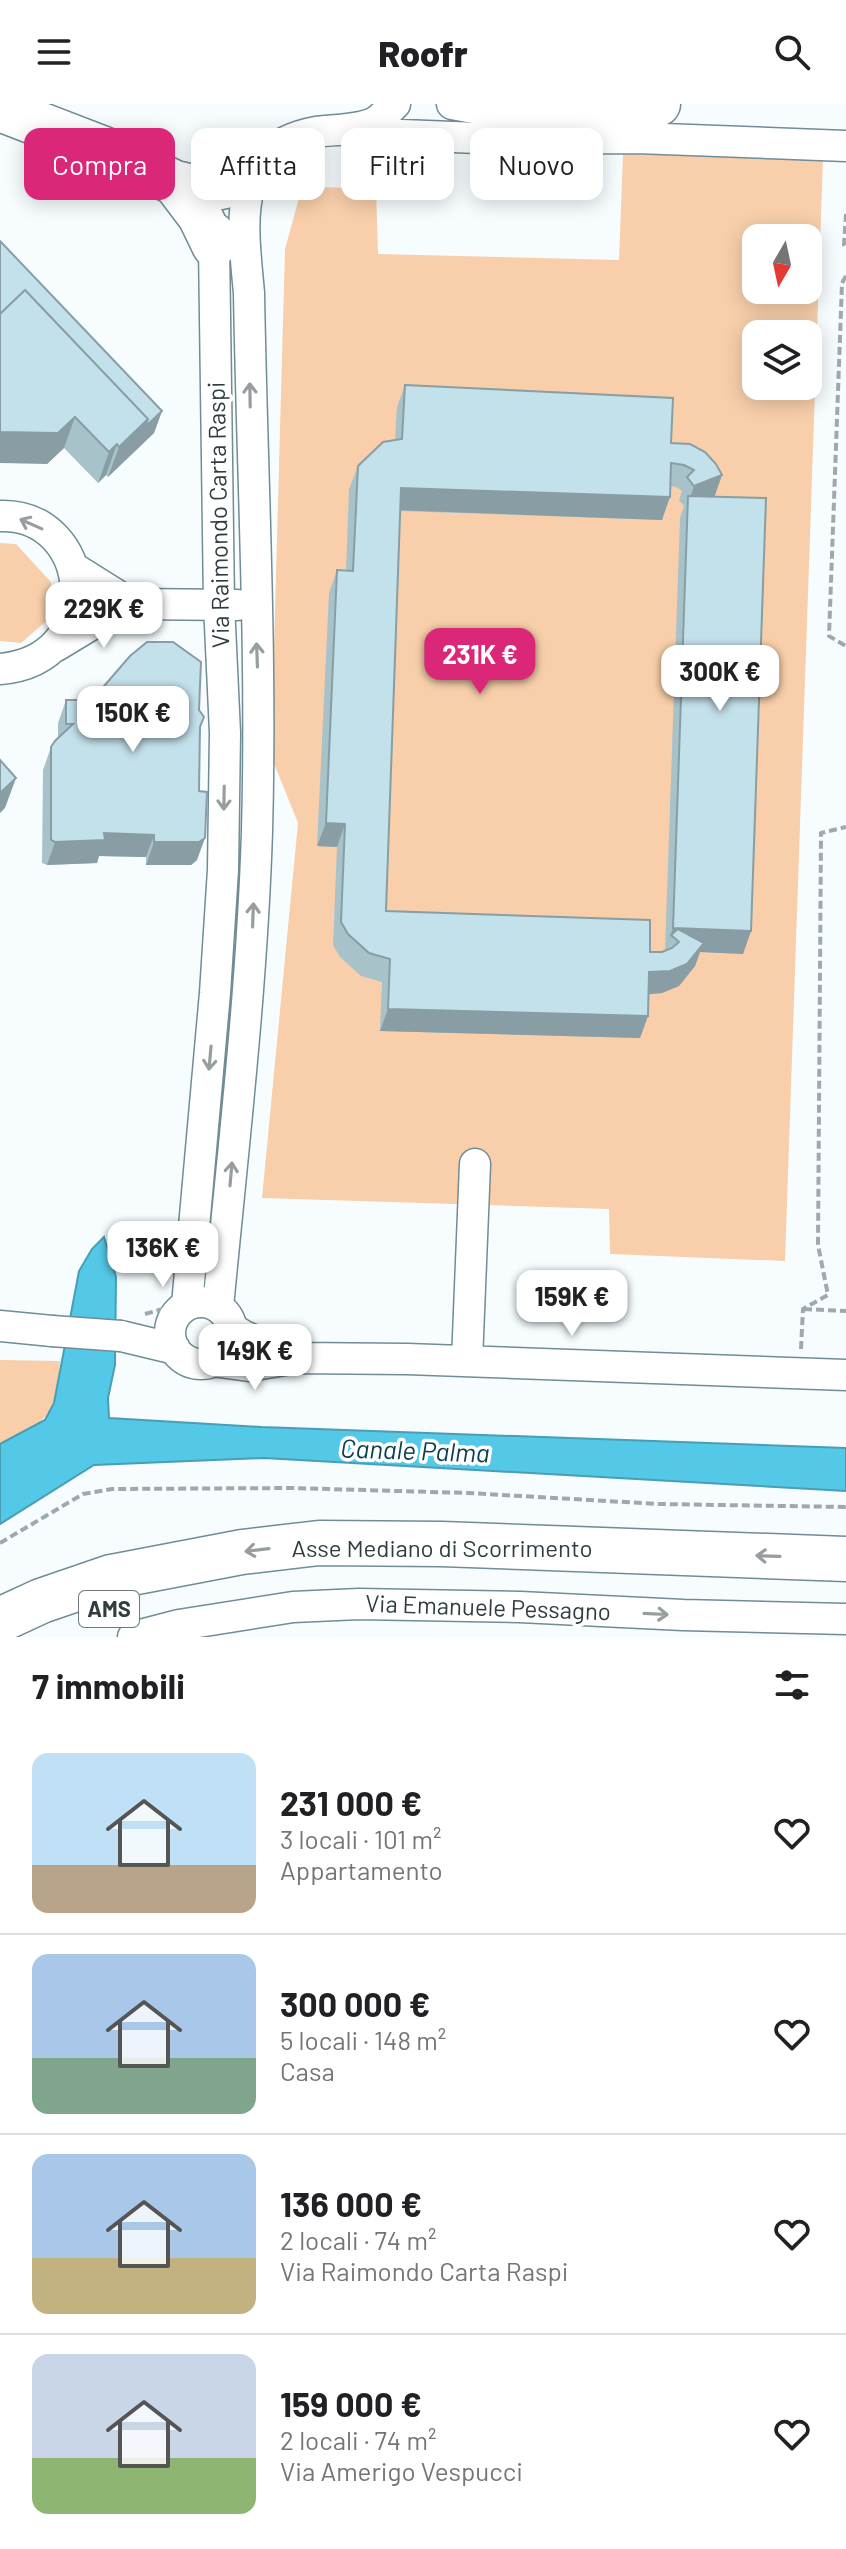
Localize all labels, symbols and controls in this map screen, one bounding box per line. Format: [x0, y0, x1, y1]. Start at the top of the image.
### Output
icon: menu [32, 30, 76, 74]
icon: search [770, 30, 814, 74]
text: Roofr [378, 31, 468, 74]
chip: Compra [24, 128, 175, 200]
chip: Affitta [191, 128, 325, 200]
chip: Filtri [341, 128, 454, 200]
chip: Nuovo [470, 128, 603, 200]
north arrow [742, 224, 822, 304]
map controls [742, 224, 822, 400]
button: layers [742, 320, 822, 400]
street label: Via Raimondo Carta Raspi [201, 382, 234, 648]
one-way arrow [243, 382, 258, 409]
one-way arrow [20, 516, 44, 531]
pin: 229K € [39, 582, 169, 650]
text: 229K € [64, 592, 144, 623]
pin: 231K € [415, 628, 545, 696]
text: 231K € [442, 638, 518, 669]
one-way arrow [249, 642, 264, 669]
pin: 300K € [655, 645, 785, 713]
text: 300K € [679, 655, 761, 686]
pin: 150K € [68, 686, 198, 754]
text: 150K € [95, 696, 171, 727]
one-way arrow [216, 784, 232, 811]
one-way arrow [246, 902, 261, 929]
one-way arrow [202, 1044, 217, 1071]
one-way arrow [223, 1161, 238, 1188]
pin: 136K € [98, 1221, 228, 1289]
text: 136K € [125, 1231, 201, 1262]
pin: 159K € [507, 1270, 637, 1338]
text: 159K € [535, 1280, 609, 1311]
pin: 149K € [190, 1324, 320, 1392]
text: 149K € [217, 1334, 293, 1365]
water label: Canale Palma [340, 1431, 490, 1468]
street label: Asse Mediano di Scorrimento [292, 1533, 592, 1562]
one-way arrow [244, 1543, 271, 1558]
one-way arrow [755, 1549, 782, 1564]
street label: Via Emanuele Pessagno [365, 1588, 611, 1625]
road number: AMS [79, 1591, 139, 1627]
one-way arrow [642, 1607, 669, 1622]
icon: filters [770, 1663, 814, 1707]
text: 7 immobili [32, 1665, 185, 1706]
text: 231 000 € [280, 1782, 422, 1823]
icon: home [96, 1785, 192, 1881]
icon: heart [770, 1811, 814, 1855]
text: 3 locali · 101 m² [280, 1823, 441, 1854]
text: Appartamento [280, 1854, 443, 1885]
text: 300 000 € [280, 1983, 430, 2024]
icon: home [96, 1986, 192, 2082]
icon: heart [770, 2012, 814, 2056]
text: 5 locali · 148 m² [280, 2024, 446, 2055]
text: Casa [280, 2055, 335, 2086]
text: 136 000 € [280, 2183, 422, 2224]
icon: home [96, 2186, 192, 2282]
icon: heart [770, 2212, 814, 2256]
text: 2 locali · 74 m² [280, 2224, 436, 2255]
text: Via Raimondo Carta Raspi [280, 2255, 569, 2286]
text: 159 000 € [280, 2383, 422, 2424]
icon: home [96, 2386, 192, 2482]
icon: heart [770, 2412, 814, 2456]
text: 2 locali · 74 m² [280, 2424, 436, 2455]
text: Via Amerigo Vespucci [280, 2455, 523, 2486]

